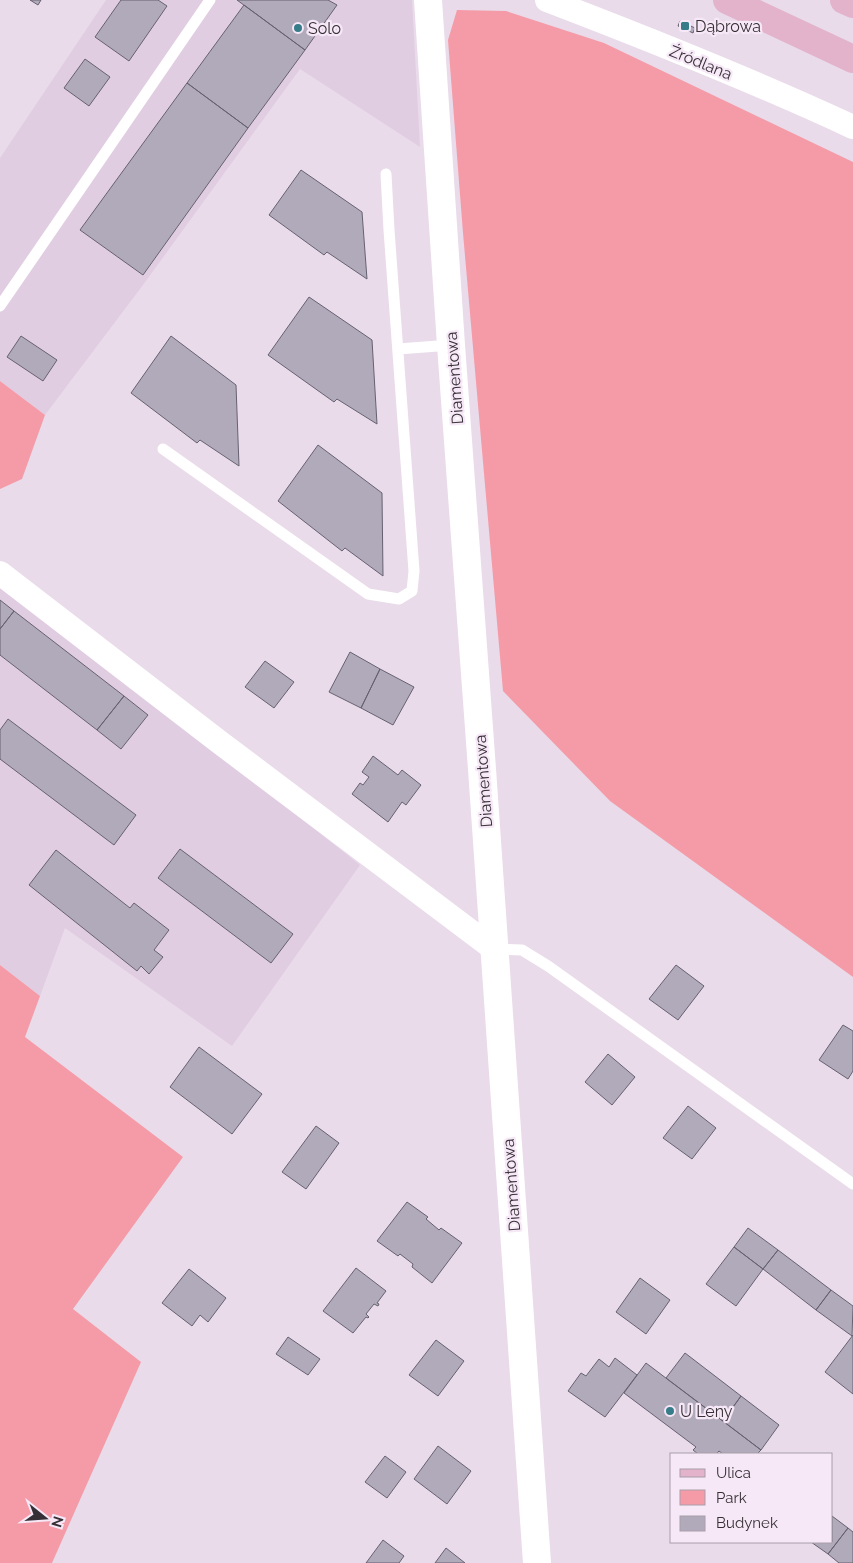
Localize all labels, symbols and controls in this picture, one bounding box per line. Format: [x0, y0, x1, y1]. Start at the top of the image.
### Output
place label: Dąbrowa [695, 17, 761, 36]
place label: Solo [308, 19, 341, 38]
marker: Dąbrowa [679, 20, 691, 32]
marker: Solo [292, 22, 304, 34]
street label: Źródlana [667, 40, 735, 84]
street label: Diamentowa [442, 331, 467, 425]
street label: Diamentowa [471, 734, 496, 828]
street label: Diamentowa [499, 1138, 524, 1232]
place label: U Leny [680, 1402, 733, 1421]
marker: U Leny [664, 1405, 676, 1417]
legend [670, 1453, 833, 1543]
text: Ulica [716, 1464, 751, 1482]
text: Park [716, 1489, 747, 1507]
north arrow [20, 1493, 70, 1543]
text: N [48, 1514, 67, 1529]
text: Budynek [716, 1514, 778, 1532]

